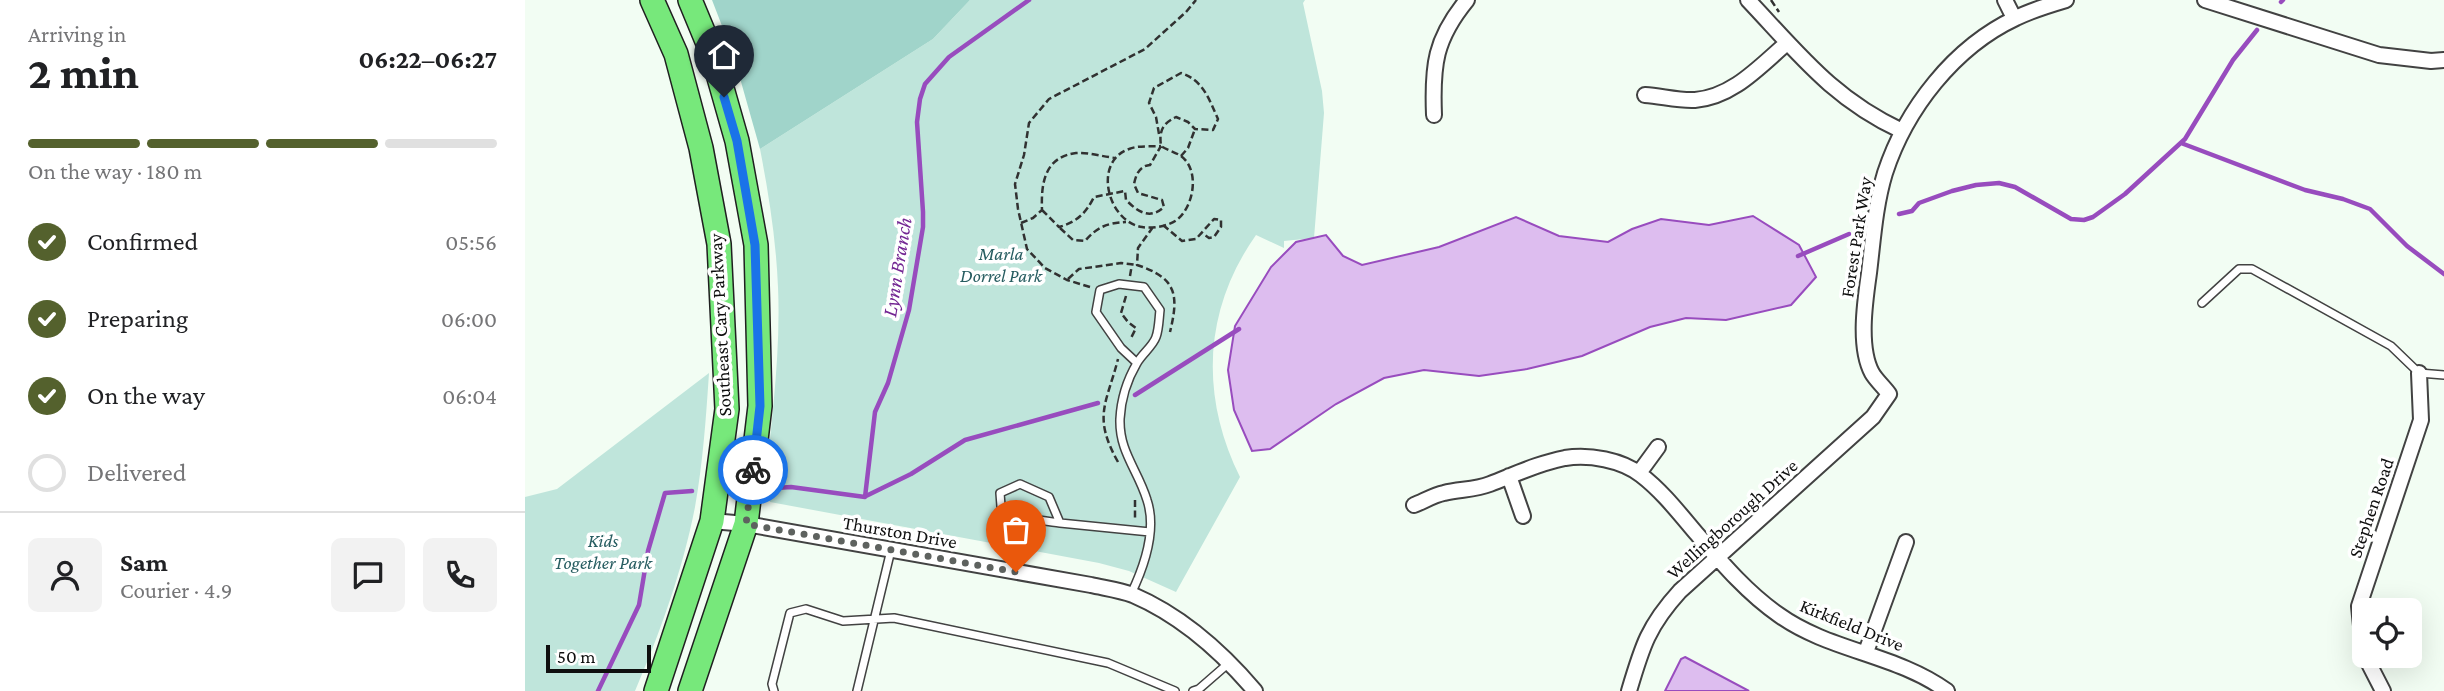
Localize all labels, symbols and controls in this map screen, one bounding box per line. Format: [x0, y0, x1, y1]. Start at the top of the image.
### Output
text: Arriving in [28, 21, 126, 47]
pin [694, 25, 754, 97]
icon: home [705, 36, 743, 74]
text: 06:22–06:27 [358, 45, 497, 74]
text: 2 min [28, 47, 139, 98]
text: On the way · 180 m [28, 158, 202, 184]
street label: Forest Park Way [1836, 175, 1876, 299]
water label: Lynn Branch [877, 215, 917, 319]
icon: check [28, 223, 66, 261]
text: Confirmed [87, 227, 198, 256]
text: 05:56 [445, 229, 497, 255]
street label: Southeast Cary Parkway [705, 233, 735, 417]
park label: Marla Dorrel Park [960, 243, 1043, 286]
icon: check [28, 300, 66, 338]
text: Preparing [87, 304, 188, 333]
text: 06:00 [441, 306, 497, 332]
icon: check [28, 377, 66, 415]
text: On the way [87, 381, 205, 410]
text: 06:04 [442, 383, 497, 409]
courier [718, 435, 788, 505]
icon: bike [734, 451, 772, 489]
street label: Wellingborough Drive [1662, 455, 1802, 583]
street label: Stephen Road [2344, 455, 2398, 561]
text: Delivered [87, 458, 186, 487]
pin [986, 500, 1046, 572]
icon: bag [997, 511, 1035, 549]
street label: Thurston Drive [841, 512, 959, 552]
park label: Kids Together Park [554, 530, 653, 573]
button: person [28, 538, 102, 612]
button: chat [331, 538, 405, 612]
button: phone [423, 538, 497, 612]
text: Sam [120, 548, 168, 577]
text: Courier · 4.9 [120, 577, 232, 603]
street label: Kirkfield Drive [1797, 595, 1907, 655]
map controls [2352, 598, 2422, 668]
button: locate [2352, 598, 2422, 668]
scale bar [546, 642, 651, 674]
text: 50 m [557, 646, 596, 667]

